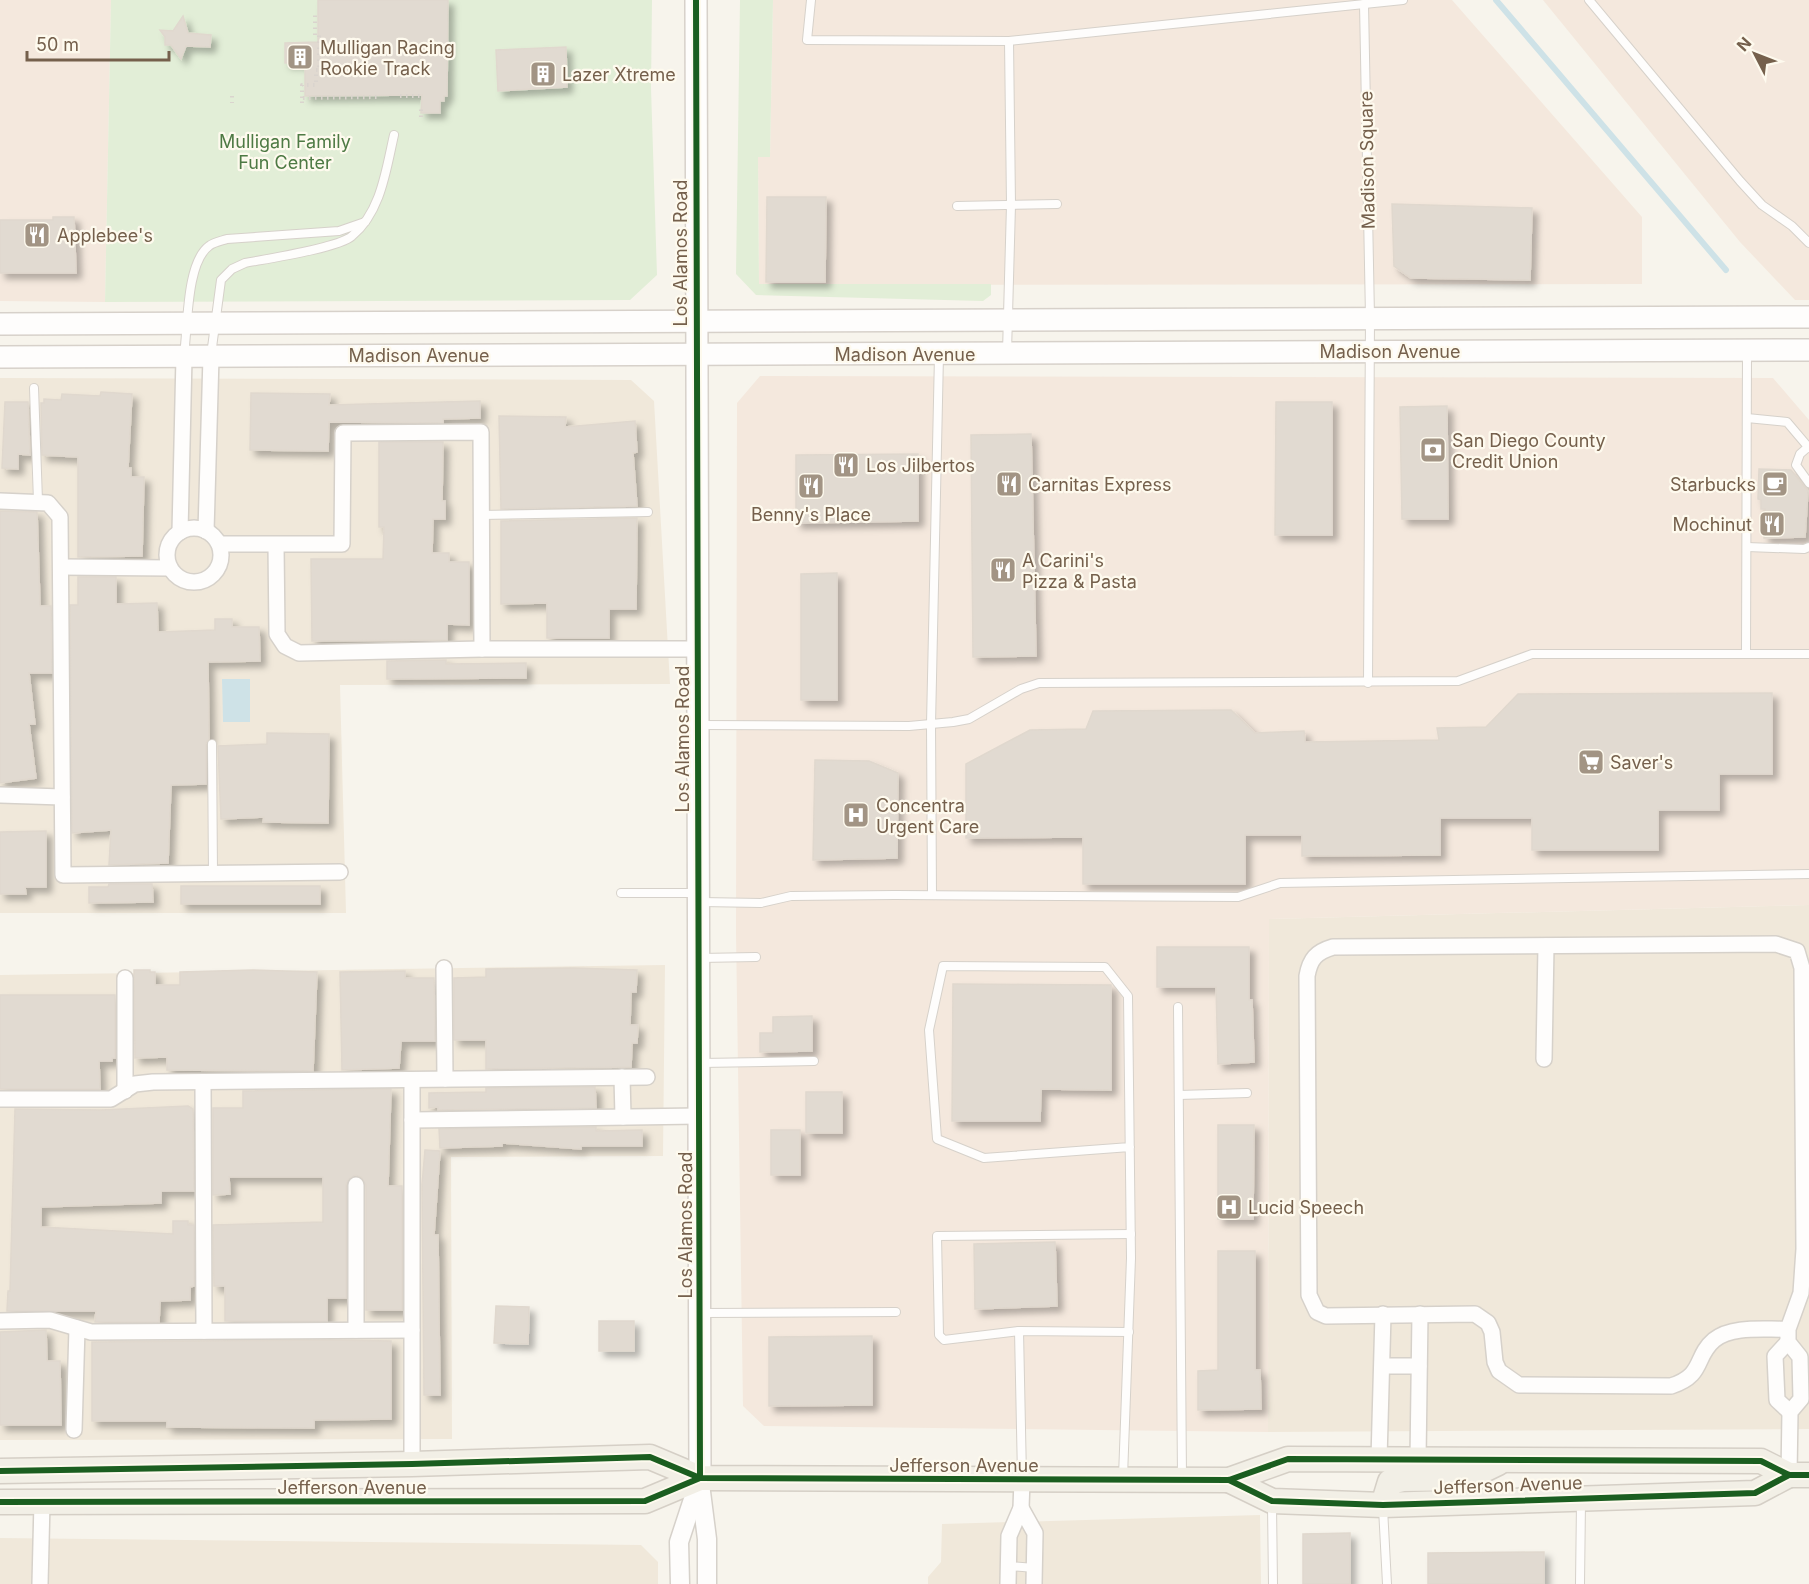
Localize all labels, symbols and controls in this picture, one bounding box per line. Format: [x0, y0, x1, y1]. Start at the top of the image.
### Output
scale bar [27, 24, 170, 62]
north arrow [1725, 24, 1785, 84]
text: N [1732, 33, 1755, 55]
text: 50 m [36, 34, 79, 55]
place label: Mulligan Racing Rookie Track [320, 37, 455, 79]
building icon: Mulligan Racing Rookie Track [285, 42, 315, 72]
building icon: Lazer Xtreme [528, 59, 558, 89]
place label: Lazer Xtreme [562, 64, 676, 85]
street label: Madison Square [1355, 91, 1379, 229]
park label: Mulligan Family Fun Center [219, 131, 351, 173]
street label: Los Alamos Road [670, 180, 691, 326]
restaurant icon: Applebee's [22, 220, 52, 250]
place label: Applebee's [57, 225, 153, 246]
street label: Madison Avenue [1320, 341, 1460, 362]
street label: Madison Avenue [835, 344, 975, 365]
street label: Madison Avenue [349, 345, 489, 366]
place label: San Diego County Credit Union [1452, 430, 1606, 472]
bank icon: San Diego County Credit Union [1418, 435, 1448, 465]
restaurant icon: Los Jilbertos [831, 450, 861, 480]
place label: Los Jilbertos [866, 455, 975, 476]
restaurant icon: Carnitas Express [994, 469, 1024, 499]
cafe icon: Starbucks [1760, 469, 1790, 499]
restaurant icon: Benny's Place [796, 471, 826, 501]
place label: Carnitas Express [1028, 474, 1172, 495]
place label: Starbucks [1670, 474, 1756, 495]
place label: Benny's Place [751, 504, 871, 525]
restaurant icon: Mochinut [1757, 509, 1787, 539]
place label: Mochinut [1672, 514, 1752, 535]
place label: A Carini's Pizza & Pasta [1022, 550, 1137, 592]
restaurant icon: A Carini's Pizza & Pasta [988, 555, 1018, 585]
street label: Los Alamos Road [672, 666, 693, 812]
supermarket icon: Saver's [1576, 747, 1606, 777]
place label: Saver's [1610, 752, 1673, 773]
place label: Concentra Urgent Care [876, 795, 979, 837]
hospital icon: Concentra Urgent Care [841, 800, 871, 830]
street label: Los Alamos Road [675, 1152, 696, 1298]
hospital icon: Lucid Speech [1214, 1192, 1244, 1222]
place label: Lucid Speech [1248, 1197, 1364, 1218]
street label: Jefferson Avenue [889, 1455, 1039, 1476]
street label: Jefferson Avenue [1433, 1472, 1583, 1498]
street label: Jefferson Avenue [277, 1477, 427, 1498]

